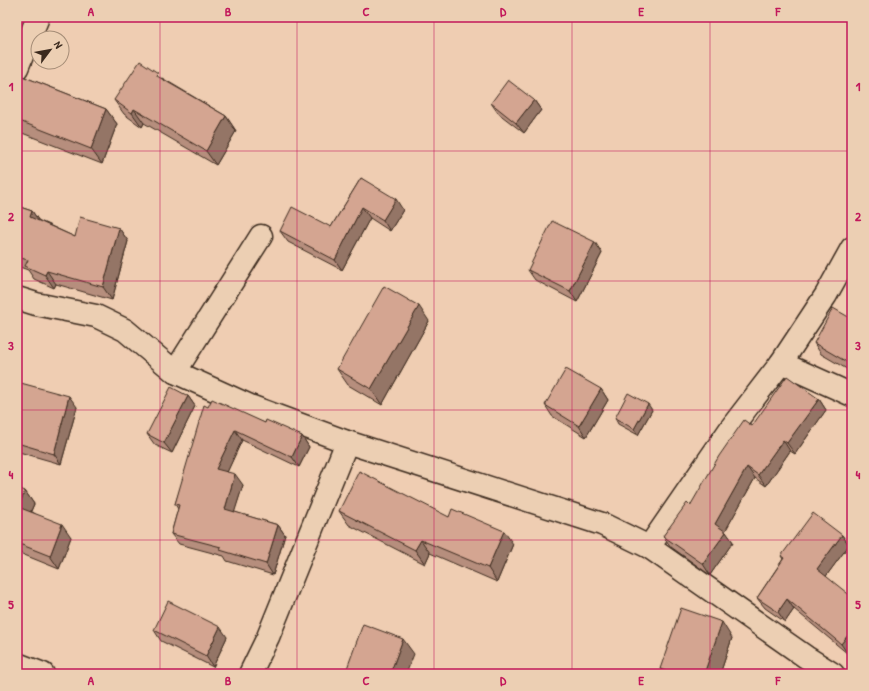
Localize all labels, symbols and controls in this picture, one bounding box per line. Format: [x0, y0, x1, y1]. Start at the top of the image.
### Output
text: A [88, 2, 95, 20]
text: B [225, 2, 232, 20]
text: C [362, 2, 370, 20]
text: D [500, 2, 507, 20]
text: E [638, 2, 644, 20]
text: F [775, 2, 782, 20]
north arrow [30, 30, 70, 70]
text: N [51, 39, 66, 51]
text: 1 [9, 77, 14, 95]
text: 1 [856, 77, 861, 95]
text: 2 [8, 207, 15, 225]
text: 2 [855, 207, 862, 225]
text: 3 [8, 336, 14, 354]
text: 3 [855, 336, 861, 354]
text: 4 [9, 465, 14, 483]
text: 4 [856, 465, 861, 483]
text: 5 [8, 595, 14, 613]
text: 5 [855, 595, 861, 613]
text: A [88, 671, 95, 689]
text: B [225, 671, 232, 689]
text: C [362, 671, 370, 689]
text: D [500, 671, 507, 689]
text: E [638, 671, 644, 689]
text: F [775, 671, 782, 689]

